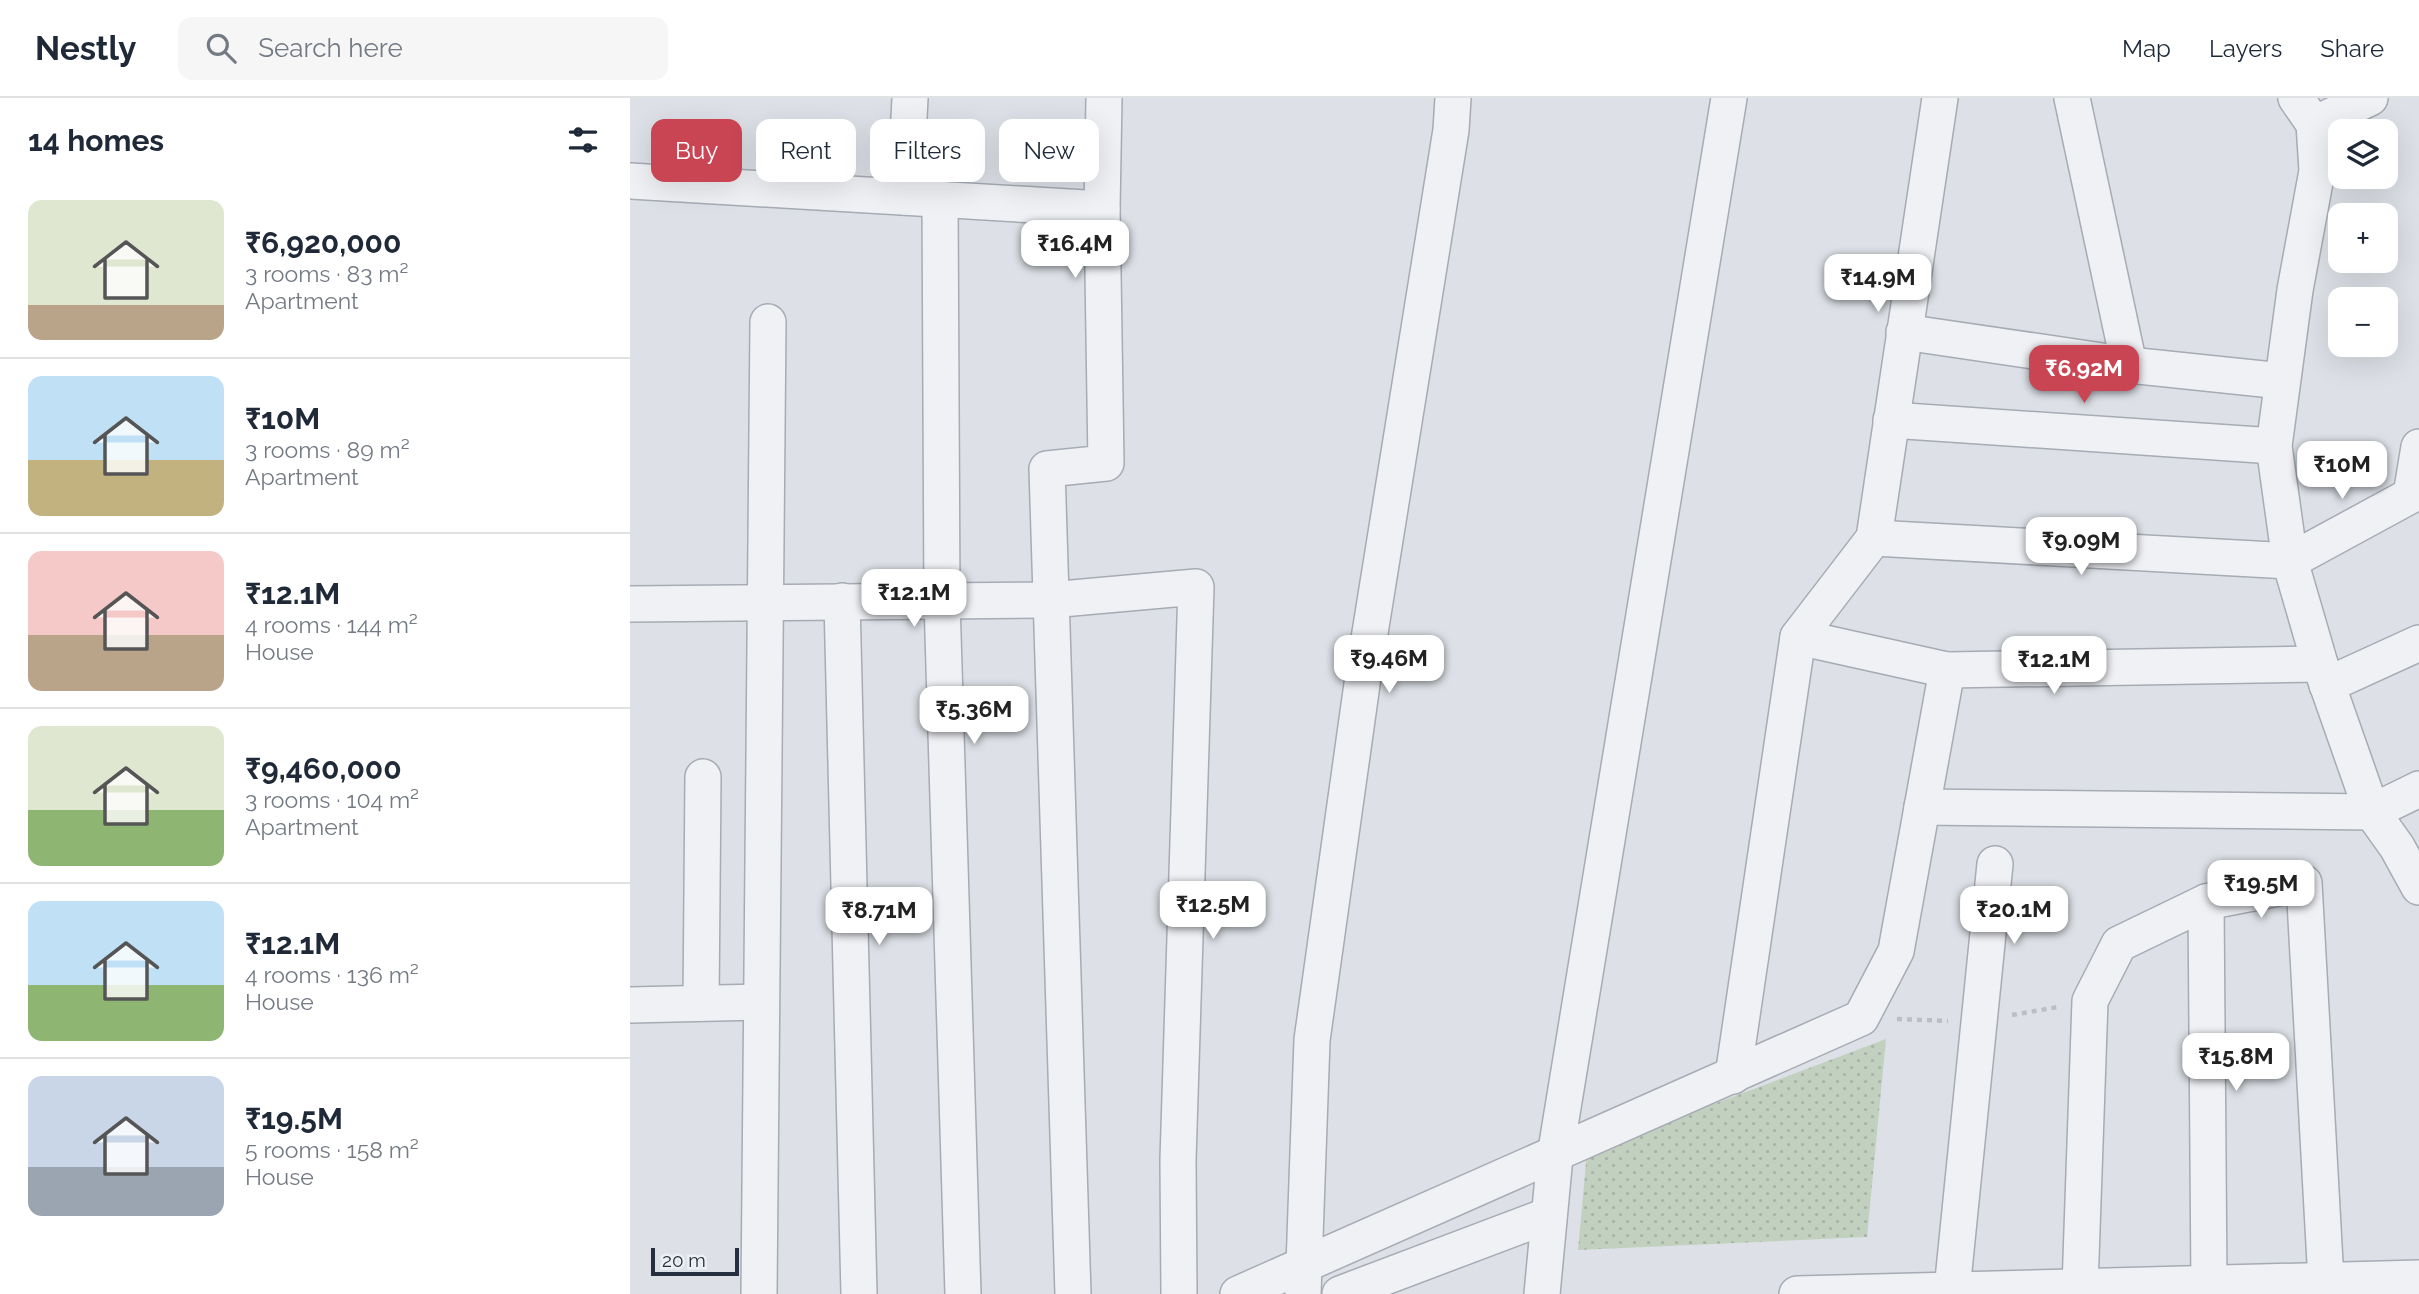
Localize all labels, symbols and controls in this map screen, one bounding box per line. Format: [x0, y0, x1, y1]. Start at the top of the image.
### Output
search box [178, 17, 668, 80]
text: Nestly [35, 29, 136, 68]
icon: search [202, 29, 240, 67]
text: Search here [258, 33, 403, 63]
text: Map [2122, 34, 2171, 63]
text: Layers [2209, 34, 2282, 63]
text: Share [2320, 34, 2384, 63]
chip: Buy [651, 119, 742, 182]
chip: Rent [756, 119, 856, 182]
chip: Filters [870, 119, 985, 182]
chip: New [999, 119, 1099, 182]
map controls [2328, 119, 2398, 357]
button: layers [2328, 119, 2398, 189]
icon: filters [564, 121, 602, 159]
text: 14 homes [28, 123, 164, 158]
button: + [2328, 203, 2398, 273]
pin: ₹16.4M [1018, 220, 1132, 280]
text: ₹6,920,000 [245, 225, 401, 260]
icon: home [84, 228, 168, 312]
text: ₹16.4M [1037, 229, 1113, 256]
pin: ₹14.9M [1821, 254, 1935, 314]
text: 3 rooms · 83 m² [245, 260, 408, 287]
text: ₹14.9M [1840, 263, 1916, 290]
text: Apartment [245, 287, 359, 314]
button: − [2328, 287, 2398, 357]
pin: ₹6.92M [2027, 345, 2141, 405]
text: ₹6.92M [2045, 354, 2123, 381]
text: ₹10M [245, 401, 320, 436]
icon: home [84, 404, 168, 488]
text: 3 rooms · 89 m² [245, 436, 410, 463]
pin: ₹10M [2301, 442, 2383, 501]
text: ₹10M [2313, 450, 2371, 477]
text: Apartment [245, 463, 359, 490]
pin: ₹9.09M [2024, 518, 2138, 577]
text: ₹9.09M [2042, 526, 2120, 553]
pin: ₹12.1M [857, 570, 971, 629]
text: ₹12.1M [245, 576, 340, 611]
text: ₹12.1M [877, 578, 951, 605]
icon: home [84, 579, 168, 663]
text: 4 rooms · 144 m² [245, 611, 418, 638]
pin: ₹9.46M [1332, 636, 1446, 695]
pin: ₹12.1M [1997, 636, 2111, 696]
text: House [245, 638, 314, 665]
text: ₹9.46M [1350, 644, 1428, 671]
text: ₹12.1M [2017, 645, 2091, 672]
pin: ₹5.36M [917, 686, 1031, 746]
text: ₹5.36M [936, 695, 1012, 722]
text: ₹9,460,000 [245, 751, 402, 786]
icon: home [84, 754, 168, 838]
text: 3 rooms · 104 m² [245, 786, 419, 813]
text: Apartment [245, 813, 359, 840]
pin: ₹19.5M [2204, 860, 2318, 920]
text: ₹19.5M [2223, 869, 2299, 896]
pin: ₹12.5M [1156, 882, 1270, 941]
pin: ₹20.1M [1957, 886, 2071, 946]
pin: ₹8.71M [822, 888, 936, 947]
text: ₹12.5M [1176, 890, 1250, 917]
text: ₹20.1M [1976, 895, 2052, 922]
text: ₹8.71M [841, 896, 917, 923]
text: ₹12.1M [245, 926, 340, 961]
icon: home [84, 929, 168, 1013]
text: 4 rooms · 136 m² [245, 961, 419, 988]
text: House [245, 988, 314, 1015]
pin: ₹15.8M [2179, 1034, 2293, 1093]
text: ₹15.8M [2198, 1042, 2274, 1069]
text: ₹19.5M [245, 1101, 343, 1136]
icon: home [84, 1104, 168, 1188]
text: 5 rooms · 158 m² [245, 1136, 419, 1163]
text: House [245, 1163, 314, 1190]
scale bar [651, 1245, 738, 1277]
text: 20 m [662, 1249, 706, 1271]

